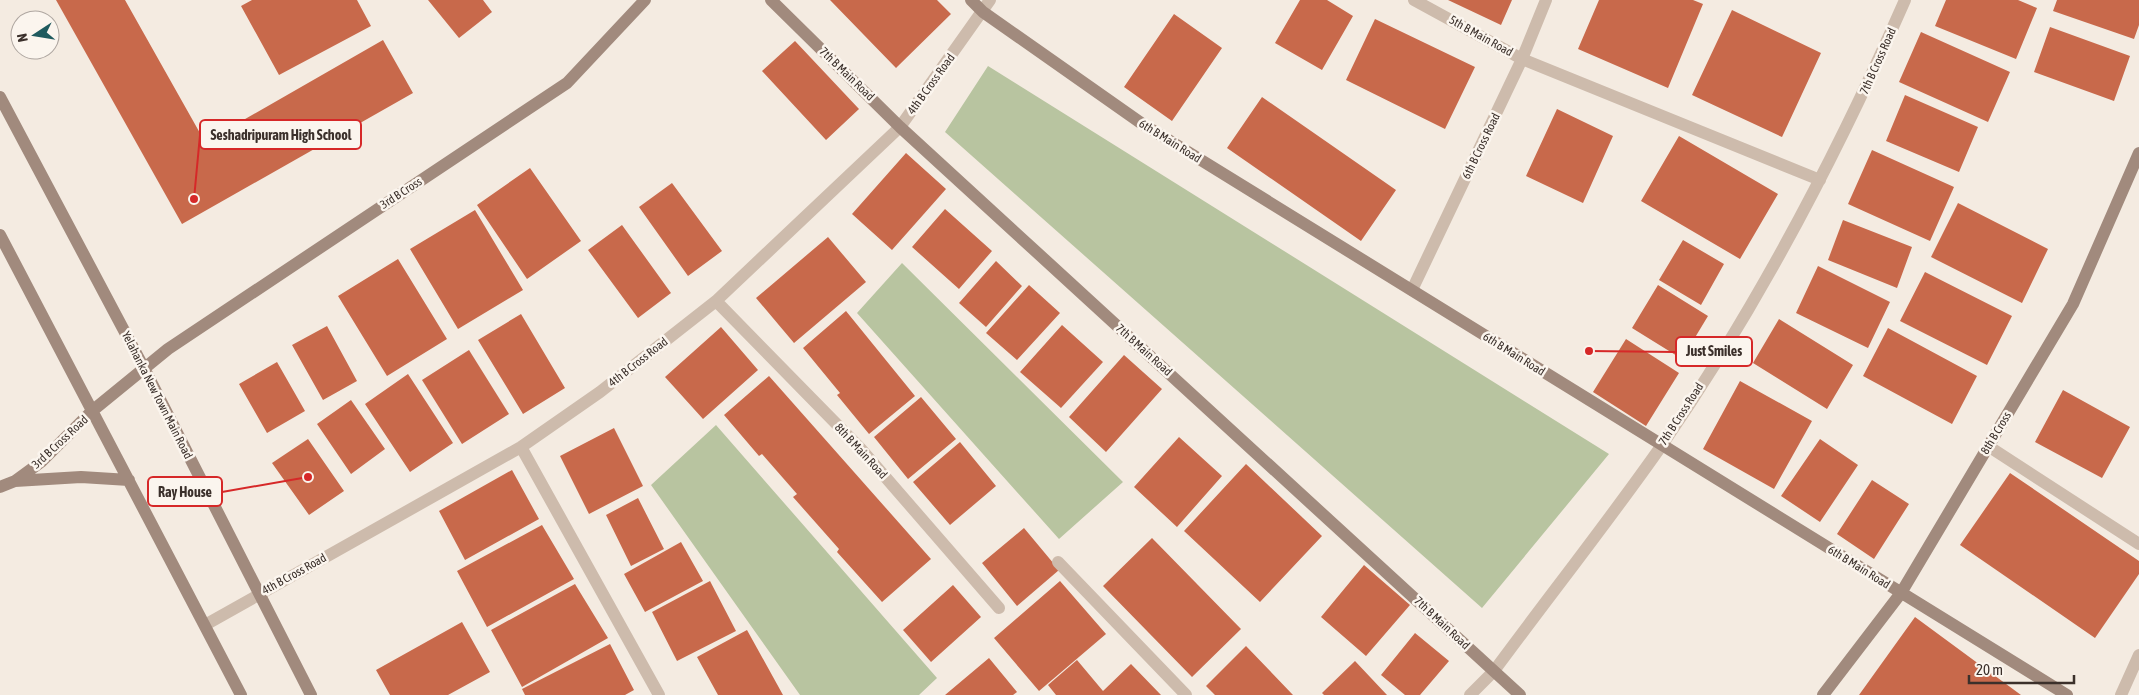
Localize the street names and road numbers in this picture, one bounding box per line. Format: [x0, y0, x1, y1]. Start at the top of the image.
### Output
street label: 5th B Main Road [1447, 13, 1515, 59]
street label: 7th B Cross Road [1857, 25, 1899, 97]
street label: 7th B Main Road [817, 44, 877, 104]
street label: 4th B Cross Road [904, 51, 958, 117]
street label: 6th B Cross Road [1459, 111, 1503, 181]
street label: 6th B Main Road [1136, 116, 1204, 166]
street label: 3rd B Cross [378, 174, 424, 212]
street label: 7th B Main Road [1113, 321, 1175, 379]
street label: Yelahanka New Town Main Road [119, 329, 195, 461]
street label: 6th B Main Road [1480, 329, 1548, 379]
street label: 4th B Cross Road [606, 334, 670, 390]
street label: 7th B Cross Road [1656, 380, 1706, 448]
street label: 8th B Cross [1978, 409, 2014, 457]
street label: 3rd B Cross Road [29, 413, 91, 471]
street label: 8th B Main Road [832, 420, 890, 482]
street label: 6th B Main Road [1825, 542, 1893, 592]
street label: 4th B Cross Road [259, 551, 329, 597]
street label: 7th B Main Road [1411, 594, 1473, 652]

